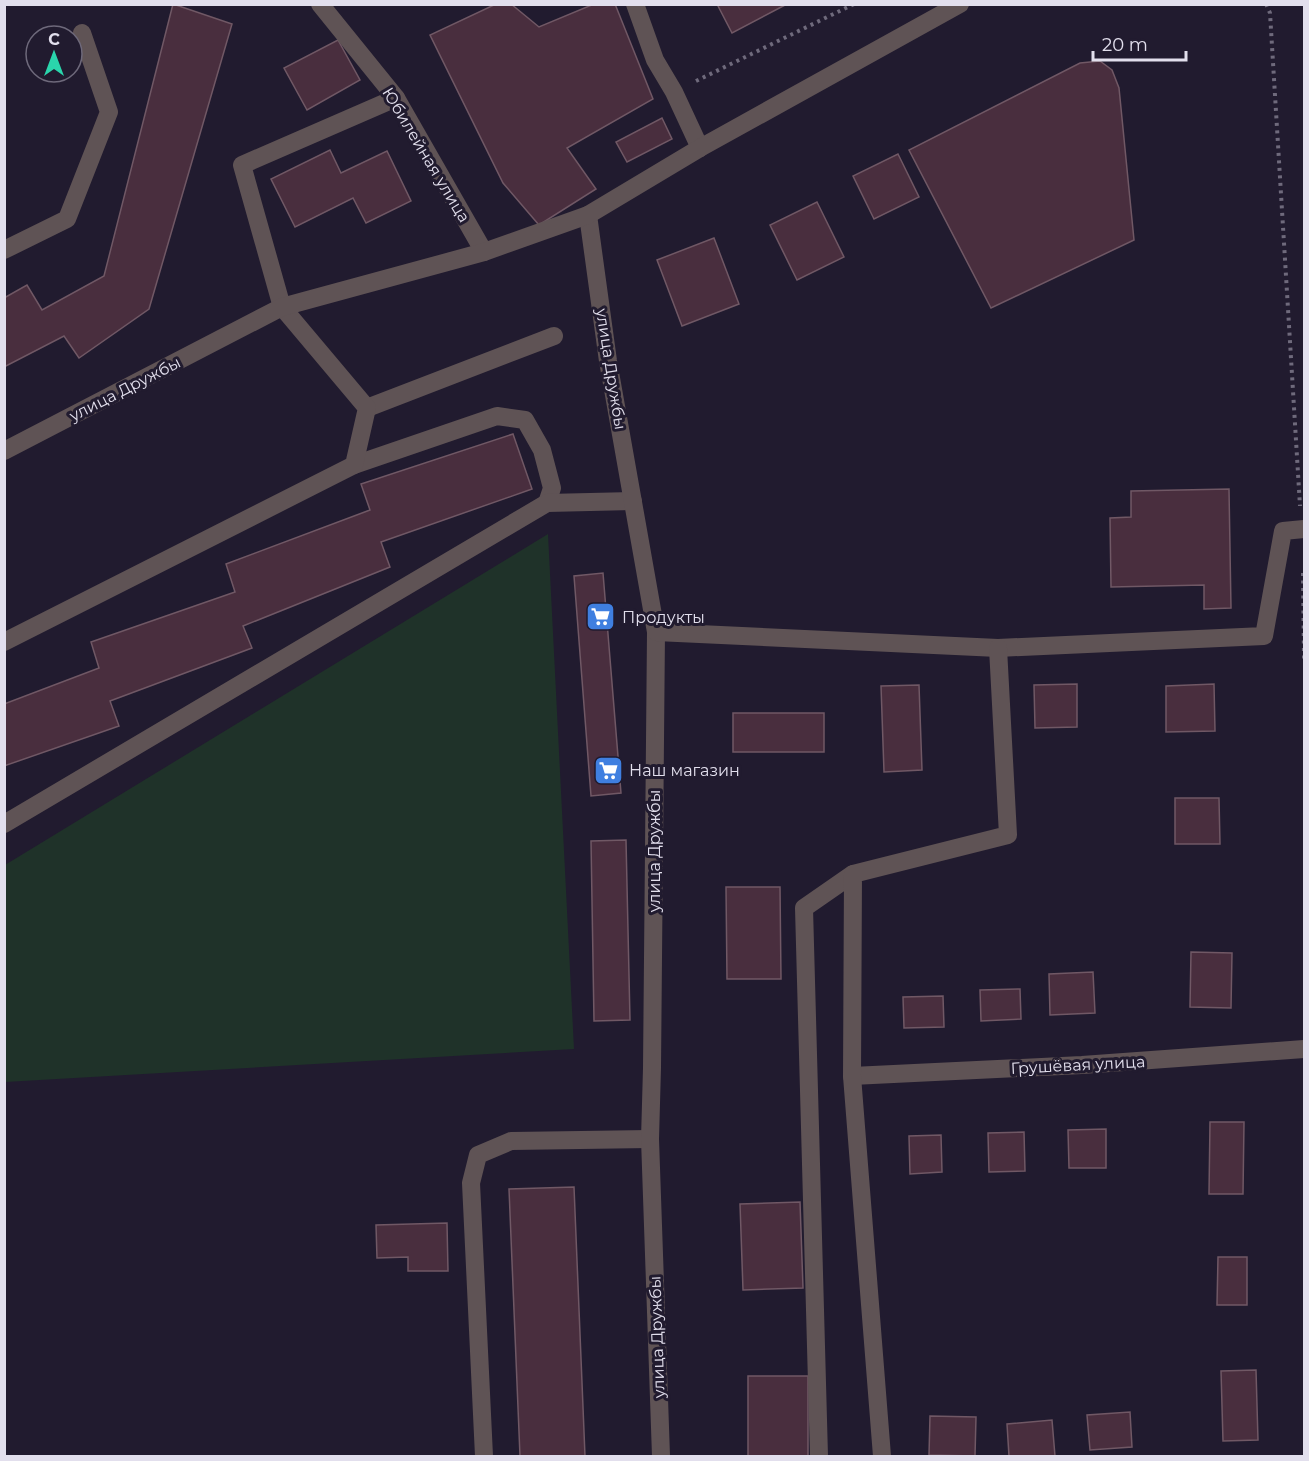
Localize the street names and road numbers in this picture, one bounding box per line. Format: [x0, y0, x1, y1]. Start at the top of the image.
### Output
street label: Юбилейная улица [378, 84, 474, 226]
street label: улица Дружбы [592, 306, 630, 431]
street label: улица Дружбы [65, 353, 184, 426]
street label: улица Дружбы [645, 790, 664, 913]
street label: Грушёвая улица [1010, 1052, 1146, 1078]
street label: улица Дружбы [645, 1275, 669, 1400]

